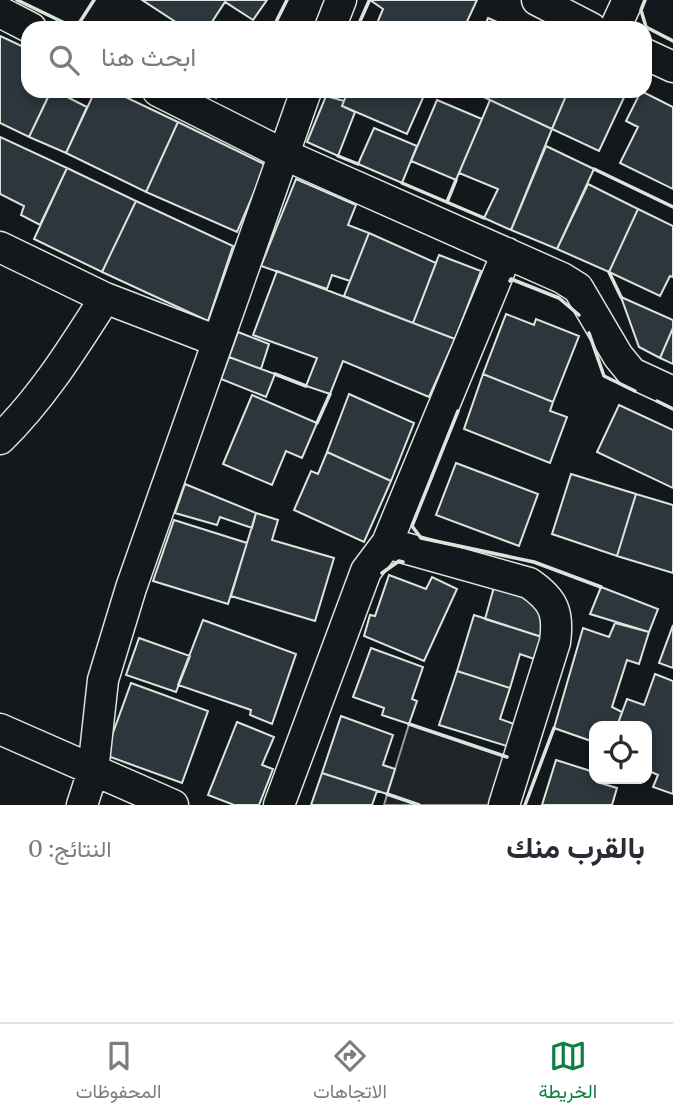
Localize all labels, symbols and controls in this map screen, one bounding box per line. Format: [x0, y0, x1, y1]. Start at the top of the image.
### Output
search box [21, 21, 652, 98]
text: ابحث هنا [101, 40, 196, 73]
icon: search [45, 41, 83, 79]
map controls [589, 721, 652, 784]
button: locate [589, 721, 652, 784]
text: بالقرب منك [506, 828, 645, 866]
text: النتائج: 0 [28, 834, 112, 863]
tab: المحفوظات [76, 1037, 161, 1108]
tab: الاتجاهات [313, 1037, 387, 1108]
tab: الخريطة [538, 1037, 597, 1108]

